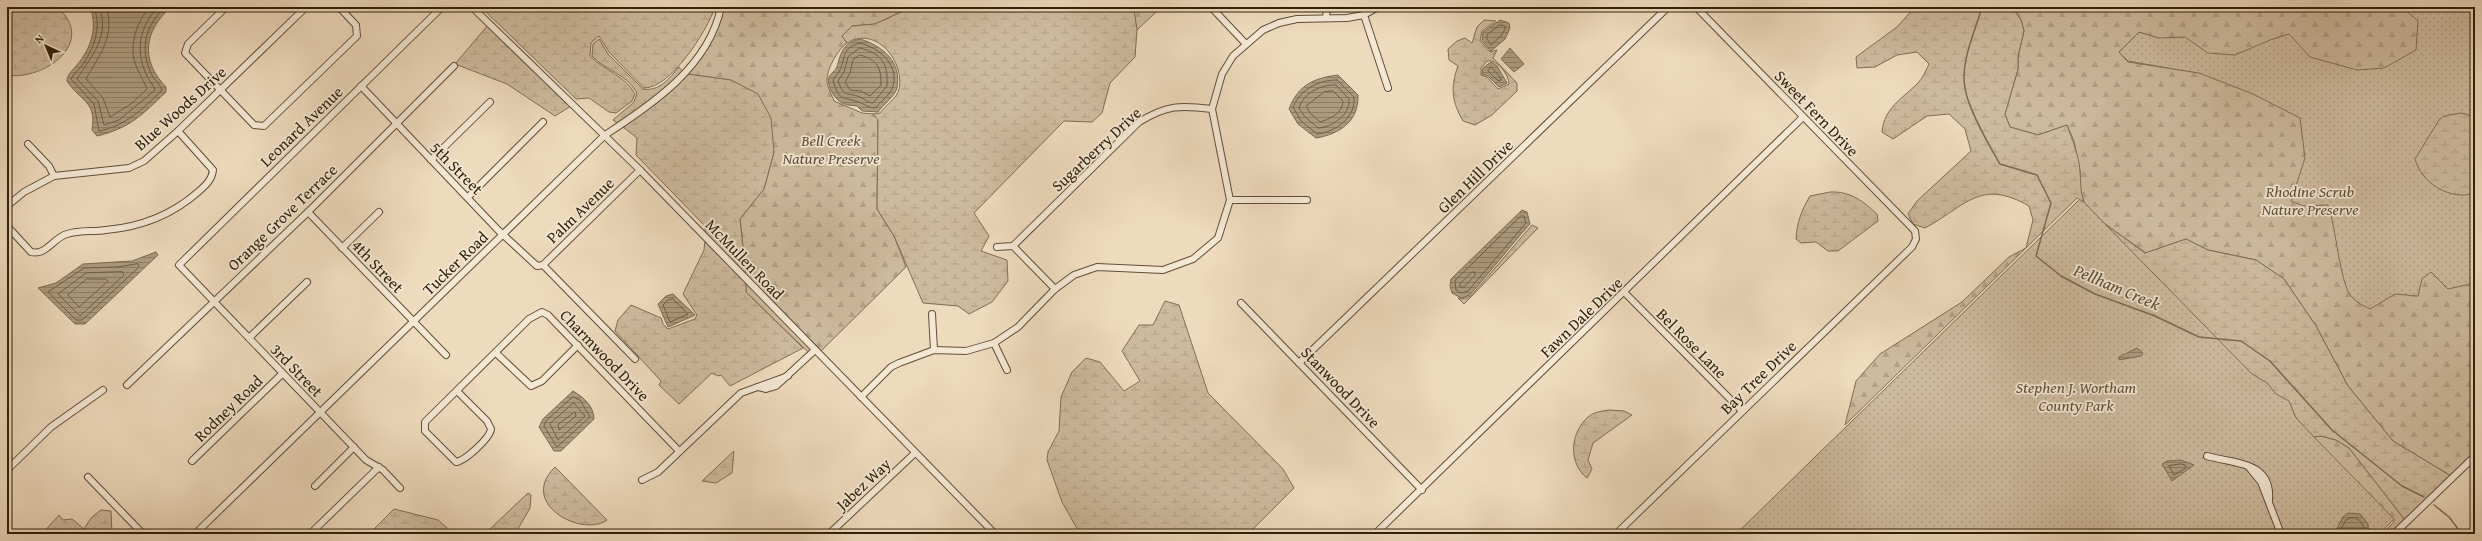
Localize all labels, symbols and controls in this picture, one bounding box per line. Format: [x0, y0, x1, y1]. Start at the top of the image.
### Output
north arrow [26, 26, 66, 66]
text: N [31, 30, 48, 47]
street label: Blue Woods Drive [129, 60, 231, 156]
street label: Sweet Fern Drive [1769, 64, 1865, 162]
street label: Leonard Avenue [254, 80, 348, 172]
street label: Sugarberry Drive [1046, 101, 1146, 197]
park label: Bell Creek Nature Preserve [781, 128, 880, 170]
street label: Glen Hill Drive [1432, 134, 1518, 218]
street label: 5th Street [425, 136, 489, 200]
street label: Orange Grove Terrace [222, 158, 342, 276]
street label: Palm Avenue [541, 171, 619, 249]
park label: Rhodine Scrub Nature Preserve [2260, 179, 2359, 221]
street label: McMullen Road [700, 213, 790, 305]
street label: Tucker Road [417, 225, 494, 301]
street label: 4th Street [346, 234, 410, 298]
water label: Pellham Creek [2069, 257, 2164, 316]
street label: Fawn Dale Drive [1534, 271, 1628, 363]
street label: Bel Rose Lane [1651, 302, 1733, 384]
street label: Charmwood Drive [555, 303, 655, 407]
street label: Bay Tree Drive [1714, 334, 1802, 420]
street label: 3rd Street [265, 338, 329, 403]
street label: Stanwood Drive [1296, 341, 1386, 433]
street label: Rodney Road [188, 369, 268, 447]
park label: Stephen J. Wortham County Park [2016, 375, 2137, 417]
street label: Jabez Way [829, 452, 896, 517]

